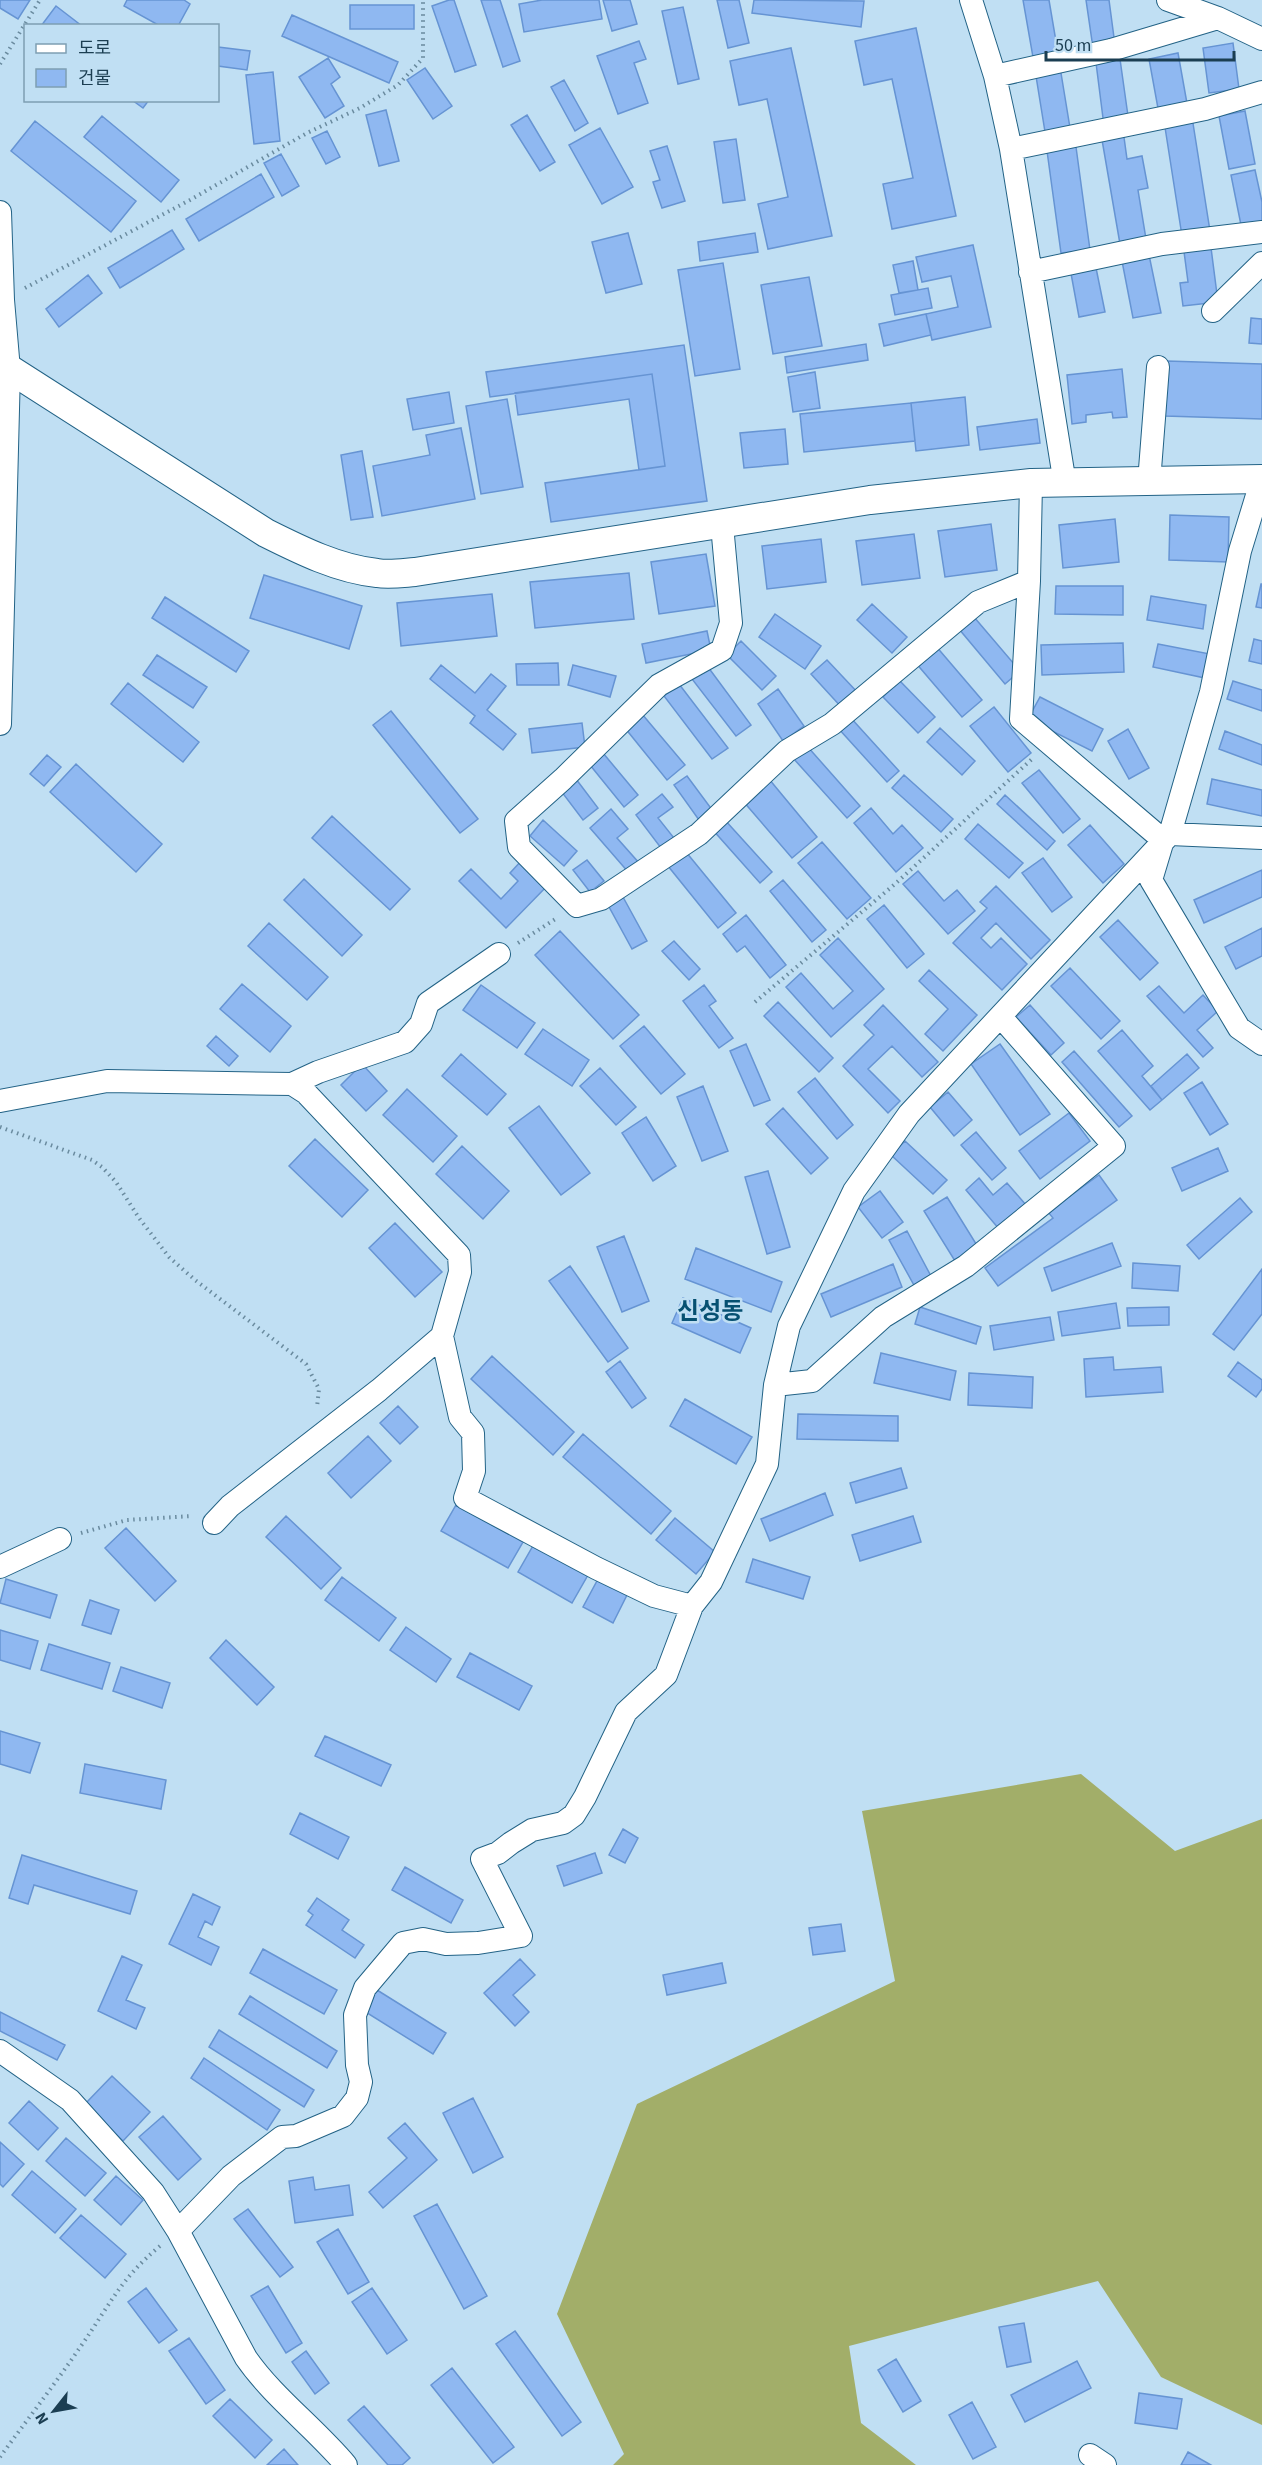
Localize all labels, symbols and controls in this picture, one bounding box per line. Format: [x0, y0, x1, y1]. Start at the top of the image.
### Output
legend [24, 24, 219, 102]
scale bar [1046, 24, 1234, 62]
text: 50 m [1055, 33, 1091, 58]
text: 도로 [78, 36, 111, 61]
text: 건물 [78, 66, 111, 91]
district label: 신성동 [677, 1294, 743, 1329]
north arrow [24, 2381, 84, 2441]
text: N [30, 2408, 54, 2428]

